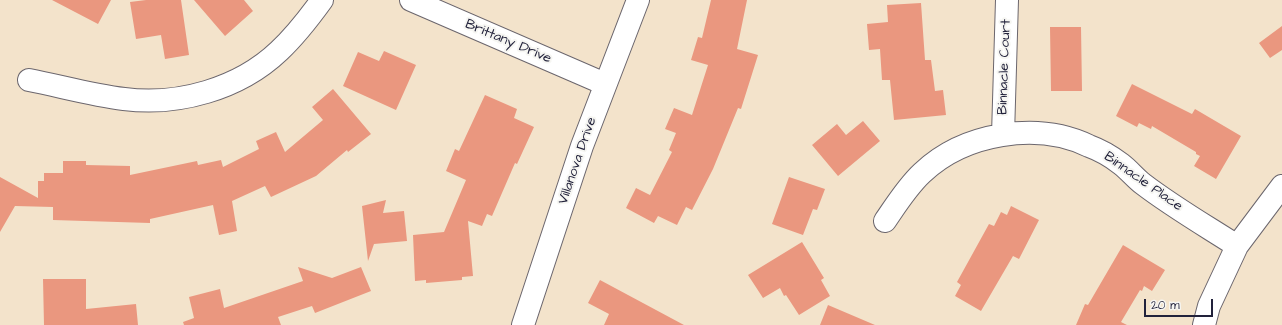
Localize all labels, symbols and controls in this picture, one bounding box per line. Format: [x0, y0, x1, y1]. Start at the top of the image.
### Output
street label: Brittany Drive [462, 16, 554, 68]
street label: Binnacle Court [995, 19, 1015, 115]
street label: Villanova Drive [555, 115, 601, 207]
street label: Binnacle Place [1100, 149, 1186, 215]
scale bar [1146, 291, 1215, 317]
text: 20 m [1151, 297, 1180, 314]

